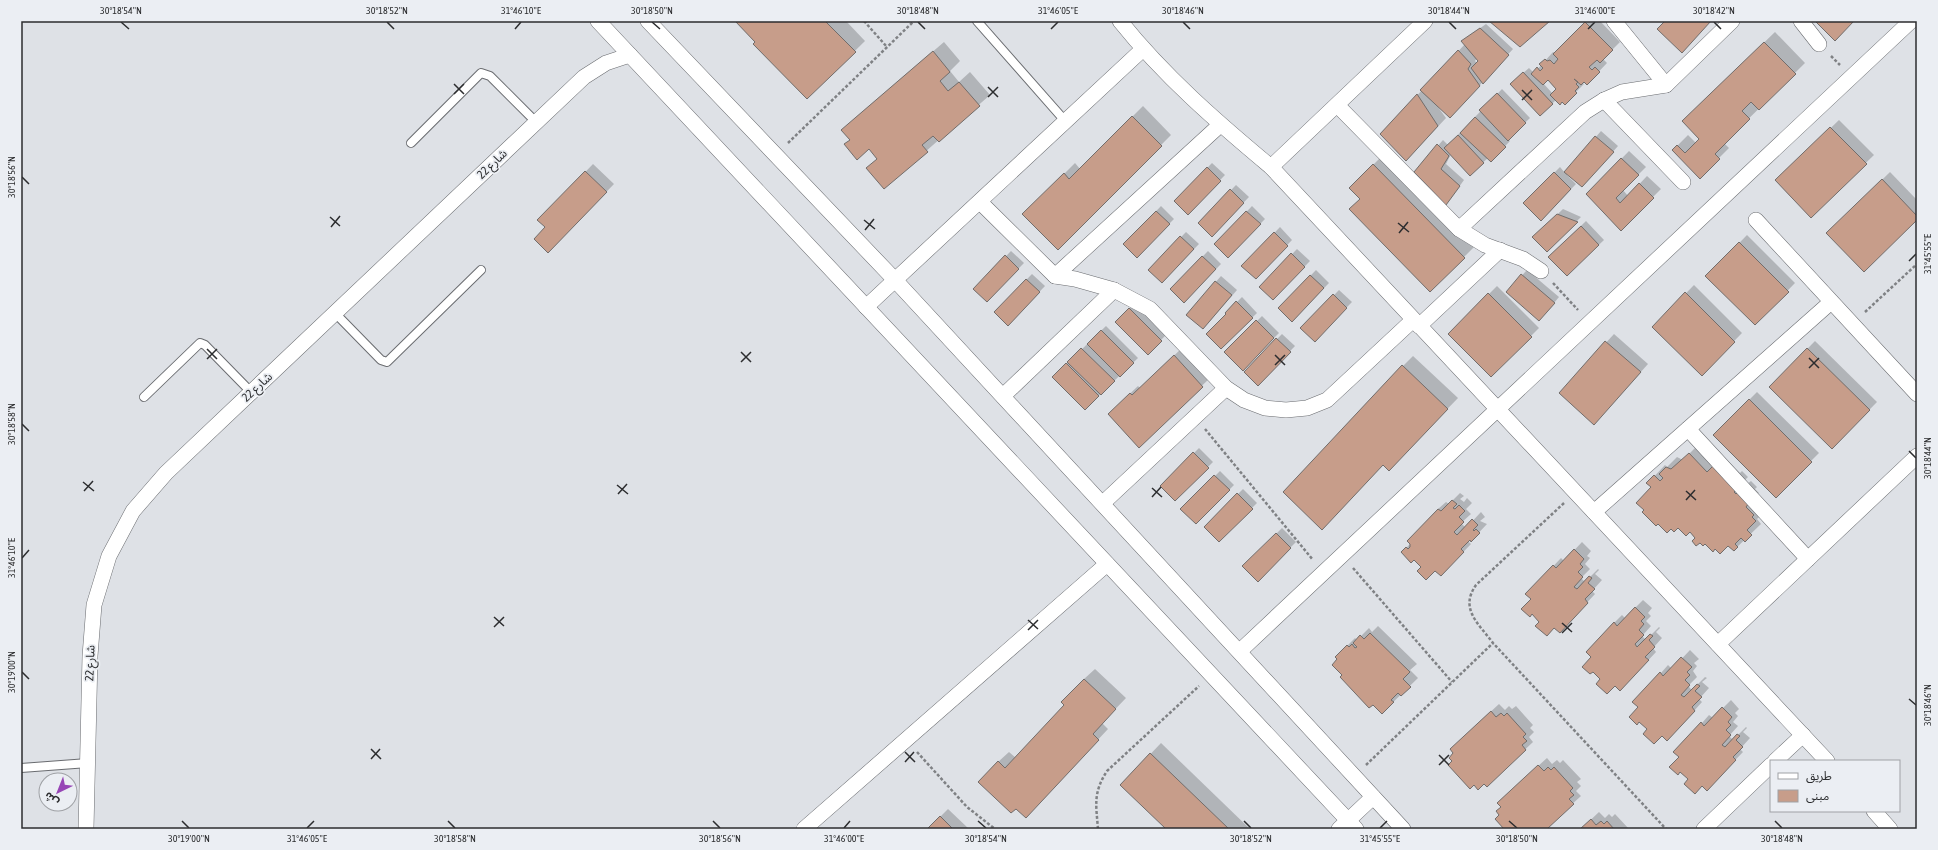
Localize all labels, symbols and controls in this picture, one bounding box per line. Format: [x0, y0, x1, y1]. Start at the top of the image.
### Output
text: 30°18'54"N [100, 5, 142, 16]
text: 30°18'52"N [366, 5, 408, 16]
text: 31°46'10"E [501, 5, 542, 16]
text: 30°18'50"N [631, 5, 673, 16]
text: 30°18'48"N [897, 5, 939, 16]
text: 31°46'05"E [1038, 5, 1079, 16]
text: 30°18'46"N [1162, 5, 1204, 16]
text: 30°18'44"N [1428, 5, 1470, 16]
text: 31°46'00"E [1575, 5, 1616, 16]
text: 30°18'42"N [1693, 5, 1735, 16]
street label: شارع 22 [474, 146, 511, 183]
text: 30°18'56"N [6, 156, 17, 198]
text: 31°45'55"E [1922, 233, 1933, 274]
street label: شارع 22 [239, 369, 276, 406]
text: 30°18'58"N [6, 403, 17, 445]
text: 30°18'44"N [1922, 437, 1933, 479]
text: 31°46'10"E [6, 537, 17, 578]
street label: شارع 22 [82, 645, 100, 681]
text: 30°19'00"N [6, 651, 17, 693]
text: 30°18'46"N [1922, 684, 1933, 726]
legend [1770, 760, 1900, 812]
text: طريق [1806, 769, 1832, 784]
north arrow [38, 772, 78, 812]
text: ش [42, 789, 61, 809]
text: مبنى [1806, 789, 1829, 803]
text: 30°19'00"N [168, 833, 210, 844]
text: 31°46'05"E [287, 833, 328, 844]
text: 30°18'58"N [434, 833, 476, 844]
text: 30°18'56"N [699, 833, 741, 844]
text: 31°46'00"E [824, 833, 865, 844]
text: 30°18'54"N [965, 833, 1007, 844]
text: 30°18'52"N [1230, 833, 1272, 844]
text: 31°45'55"E [1360, 833, 1401, 844]
text: 30°18'50"N [1496, 833, 1538, 844]
text: 30°18'48"N [1761, 833, 1803, 844]

